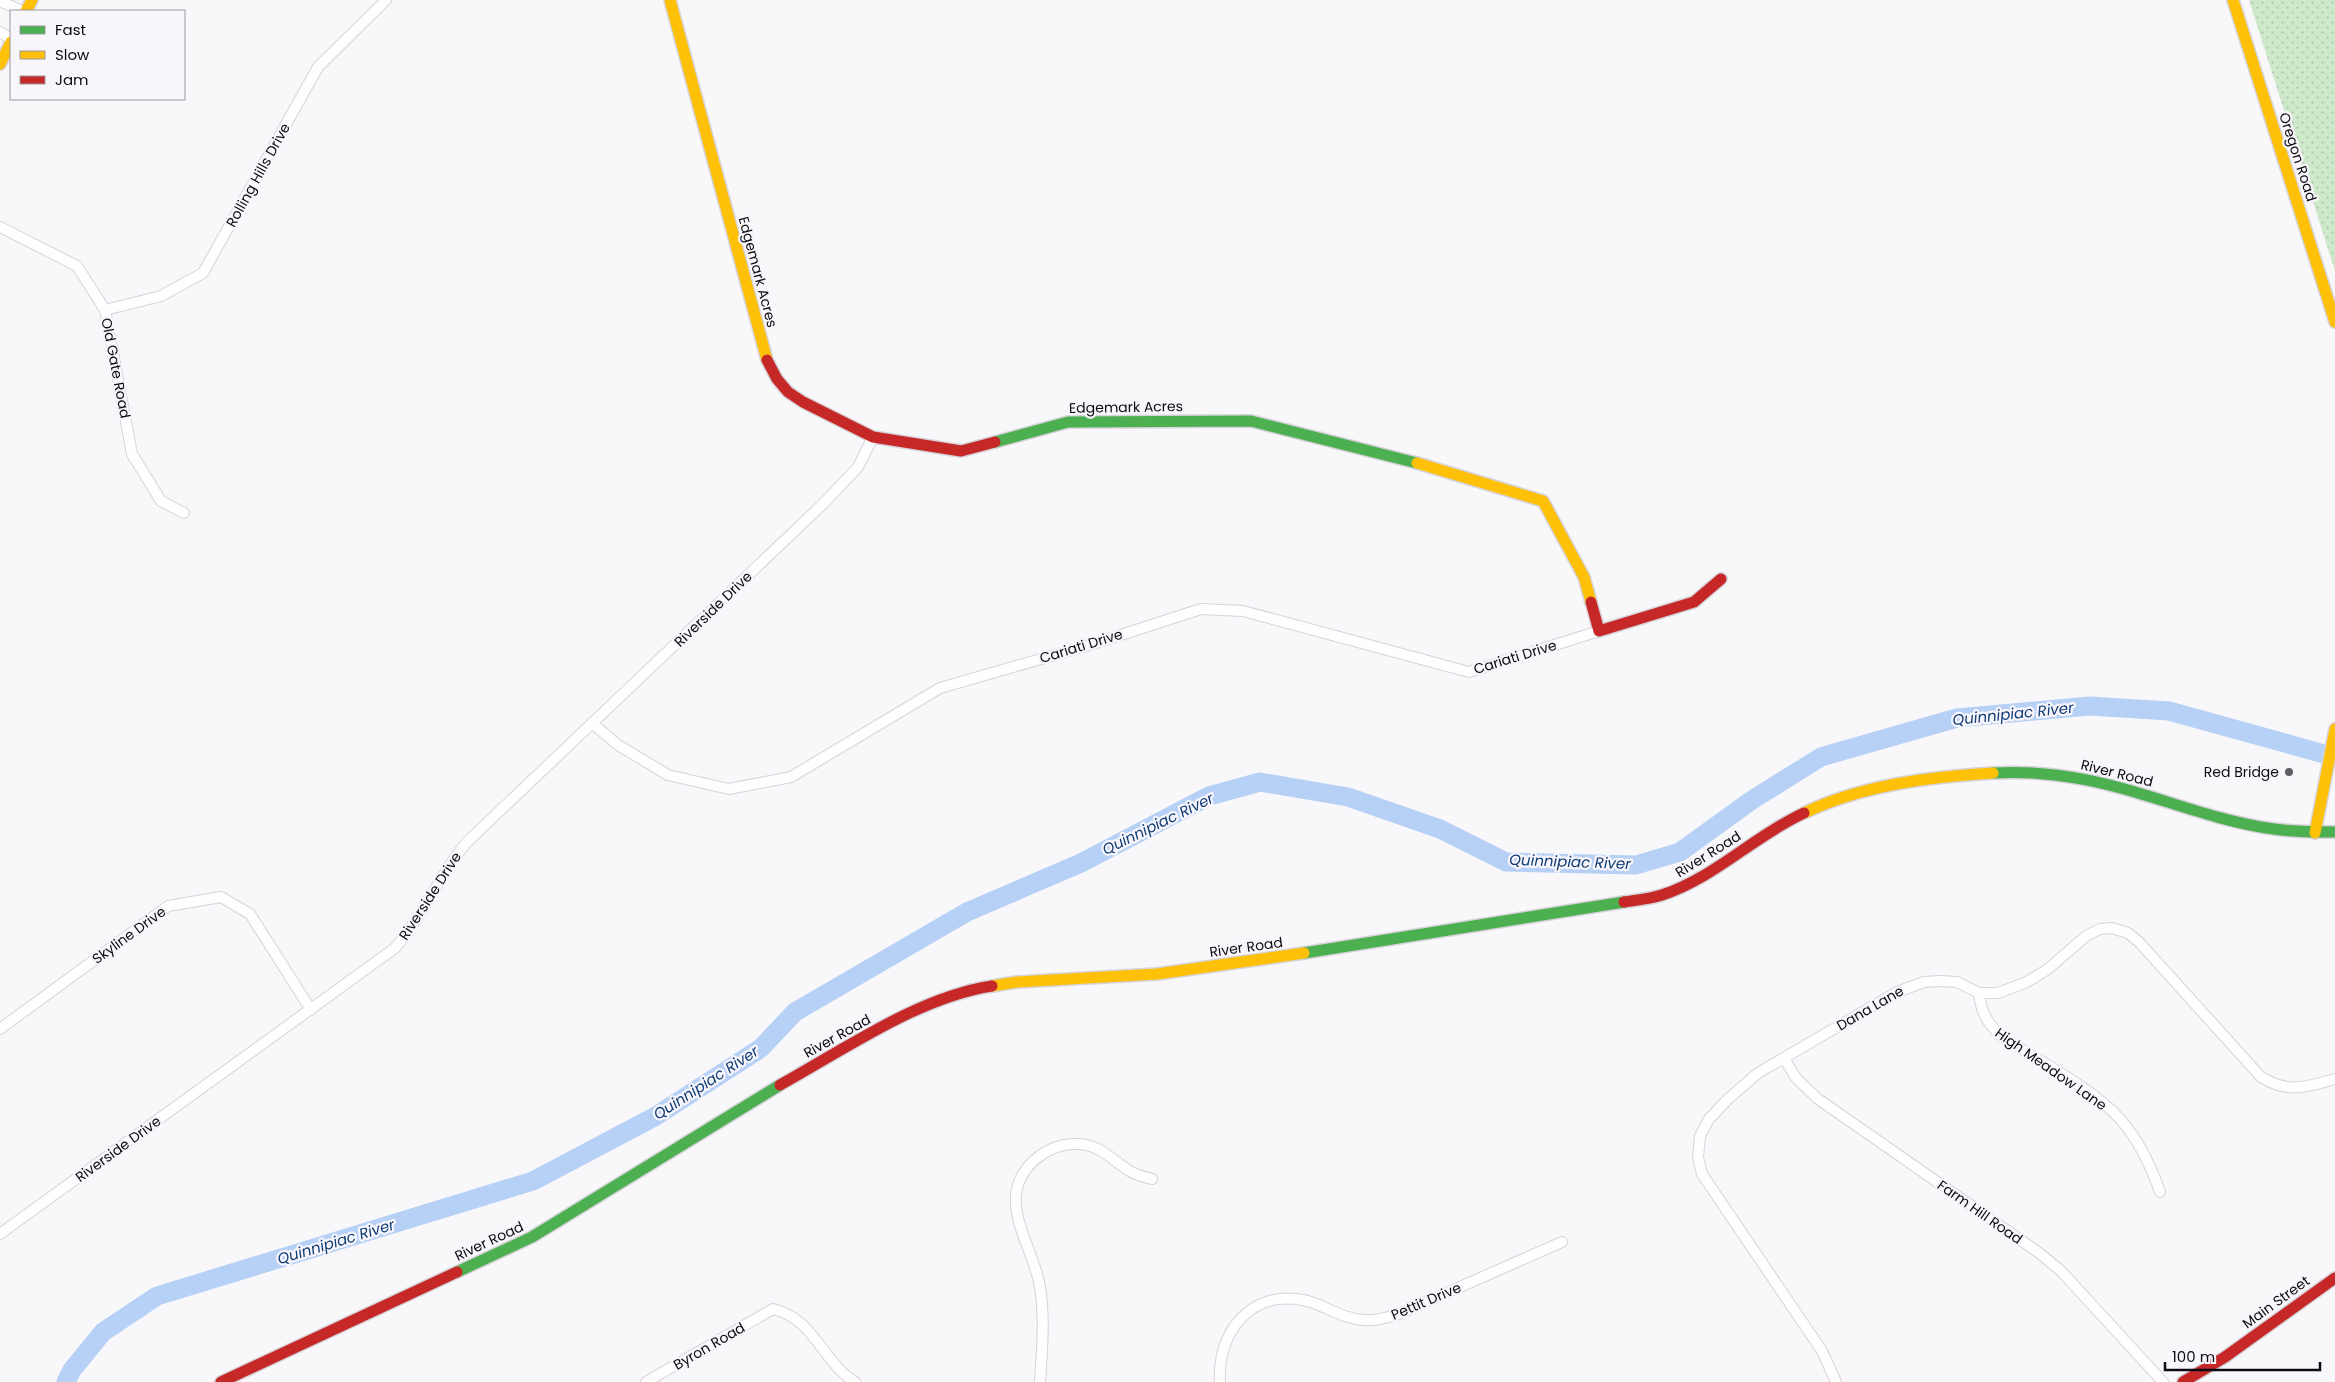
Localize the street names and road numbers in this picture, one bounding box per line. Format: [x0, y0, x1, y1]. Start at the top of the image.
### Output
street label: Oregon Road [2274, 110, 2322, 204]
street label: Rolling Hills Drive [221, 119, 295, 231]
street label: Edgemark Acres [734, 214, 782, 330]
street label: Old Gate Road [96, 316, 136, 420]
street label: Edgemark Acres [1069, 396, 1183, 418]
street label: Riverside Drive [670, 566, 757, 651]
street label: Cariati Drive [1037, 624, 1125, 668]
street label: Cariati Drive [1471, 635, 1559, 679]
street label: River Road [2079, 754, 2155, 792]
street label: River Road [1671, 826, 1745, 882]
street label: Riverside Drive [394, 848, 466, 944]
street label: Skyline Drive [88, 901, 170, 969]
street label: River Road [1208, 932, 1284, 962]
street label: Dana Lane [1833, 981, 1908, 1035]
street label: River Road [800, 1009, 874, 1063]
street label: High Meadow Lane [1991, 1023, 2111, 1115]
street label: Riverside Drive [71, 1111, 165, 1187]
street label: Farm Hill Road [1933, 1175, 2027, 1249]
street label: River Road [451, 1216, 527, 1266]
street label: Main Street [2238, 1271, 2314, 1333]
street label: Pettit Drive [1388, 1277, 1464, 1325]
street label: Byron Road [669, 1317, 749, 1375]

